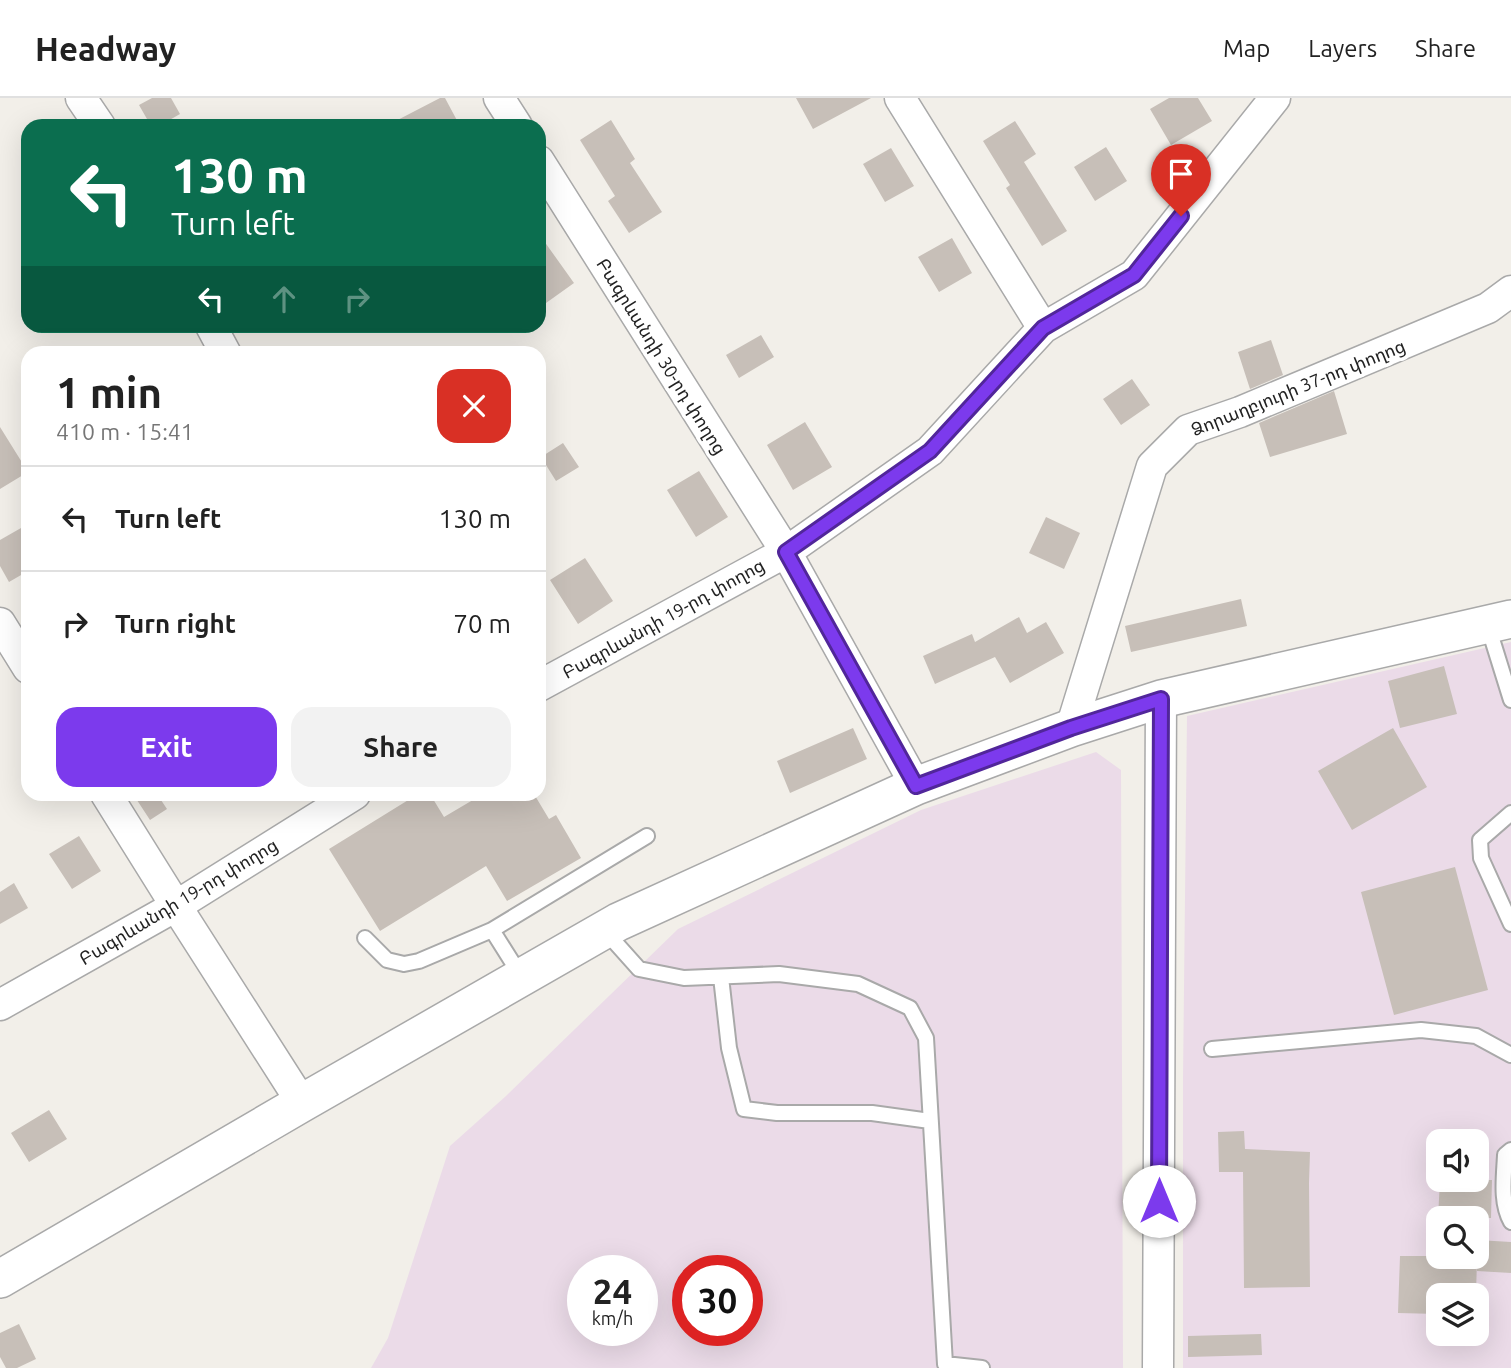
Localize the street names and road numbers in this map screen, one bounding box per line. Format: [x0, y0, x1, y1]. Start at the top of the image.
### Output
street label: Բագրևանդի 30-րդ փողոց [592, 254, 731, 458]
street label: Ձորաղբյուրի 37-րդ փողոց [1188, 335, 1408, 440]
street label: Բագրևանդի 19-րդ փողոց [559, 554, 768, 683]
street label: Բագրևանդի 19-րդ փողոց [75, 834, 281, 969]

